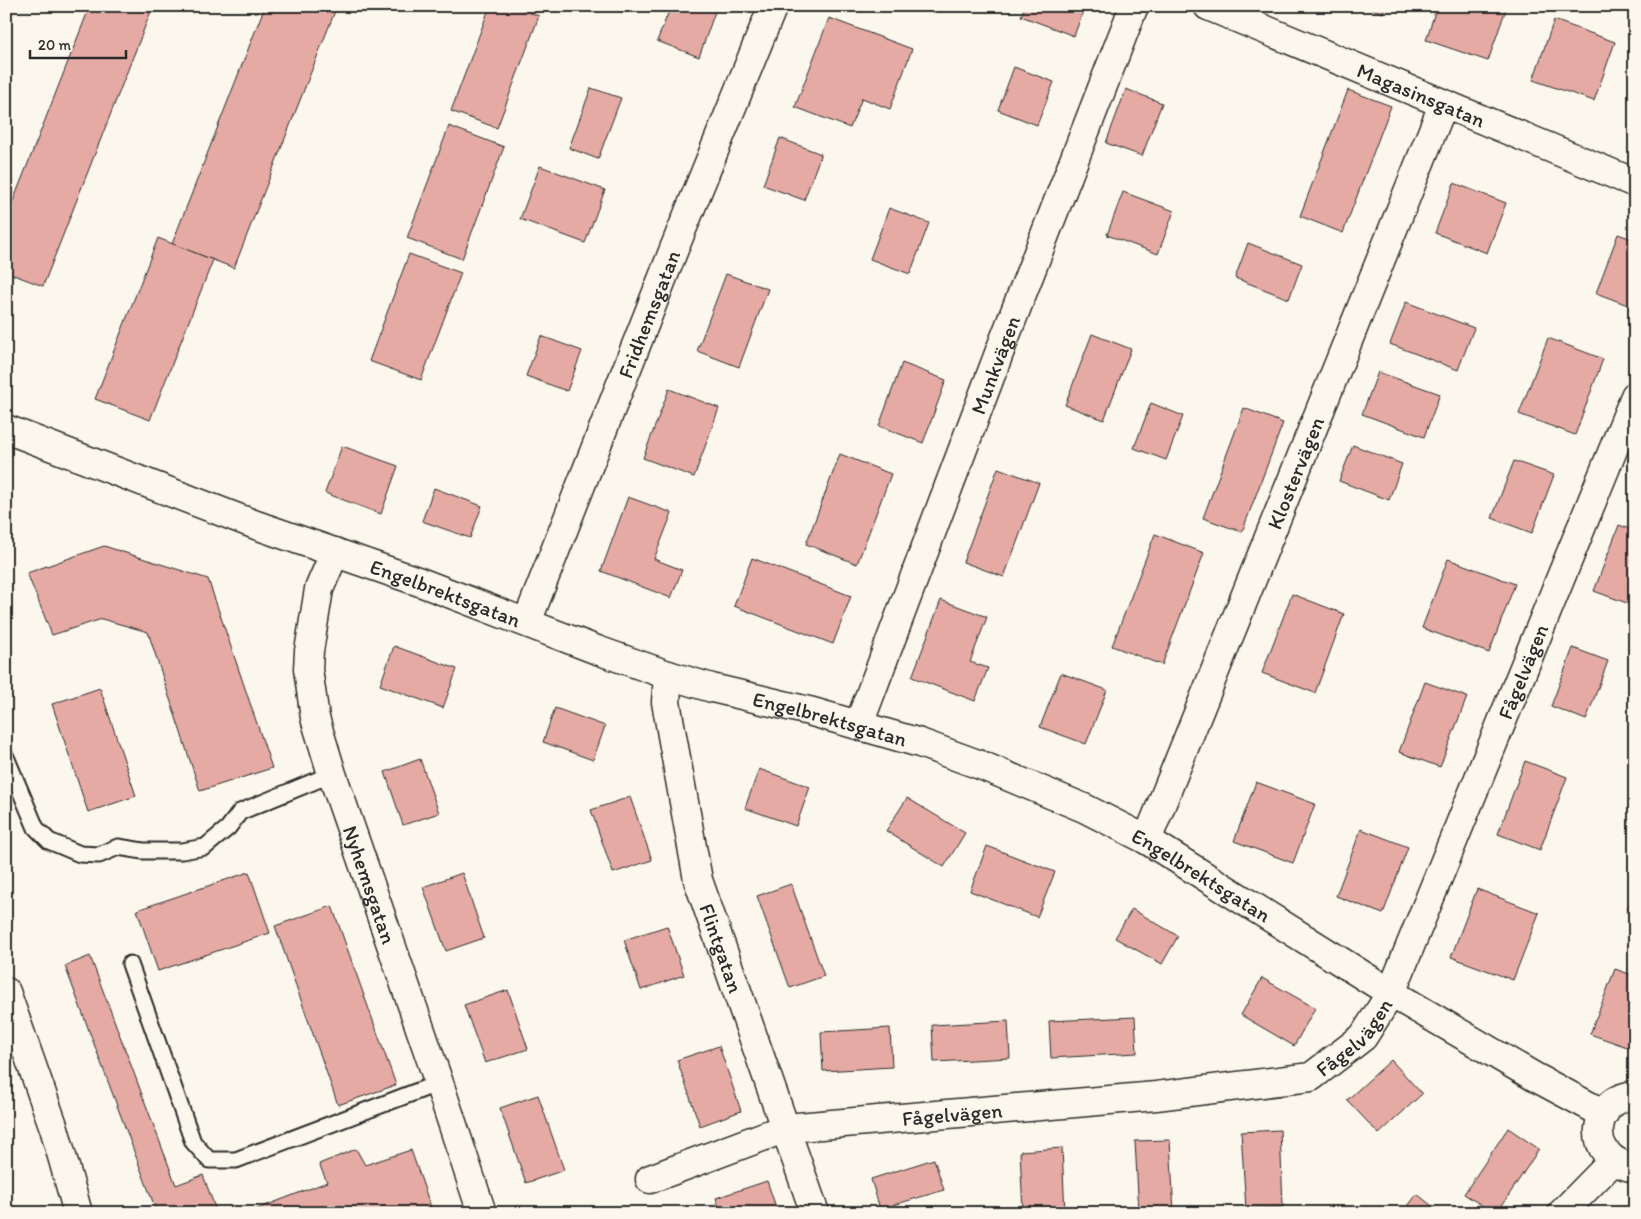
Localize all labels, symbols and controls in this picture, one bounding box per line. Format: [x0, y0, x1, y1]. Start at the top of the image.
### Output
scale bar [30, 28, 126, 60]
text: 20 m [38, 36, 72, 54]
street label: Magasinsgatan [1354, 57, 1489, 132]
street label: Fridhemsgatan [612, 246, 685, 382]
street label: Munkvägen [965, 312, 1025, 418]
street label: Klostervägen [1261, 413, 1329, 533]
street label: Engelbrektsgatan [367, 553, 524, 632]
street label: Fågelvägen [1492, 620, 1553, 723]
street label: Engelbrektsgatan [750, 686, 910, 751]
street label: Nyhemsgatan [338, 822, 402, 947]
street label: Engelbrektsgatan [1128, 822, 1276, 927]
street label: Flintgatan [695, 900, 749, 996]
street label: Fågelvägen [1311, 993, 1397, 1081]
street label: Fågelvägen [901, 1097, 1003, 1130]

